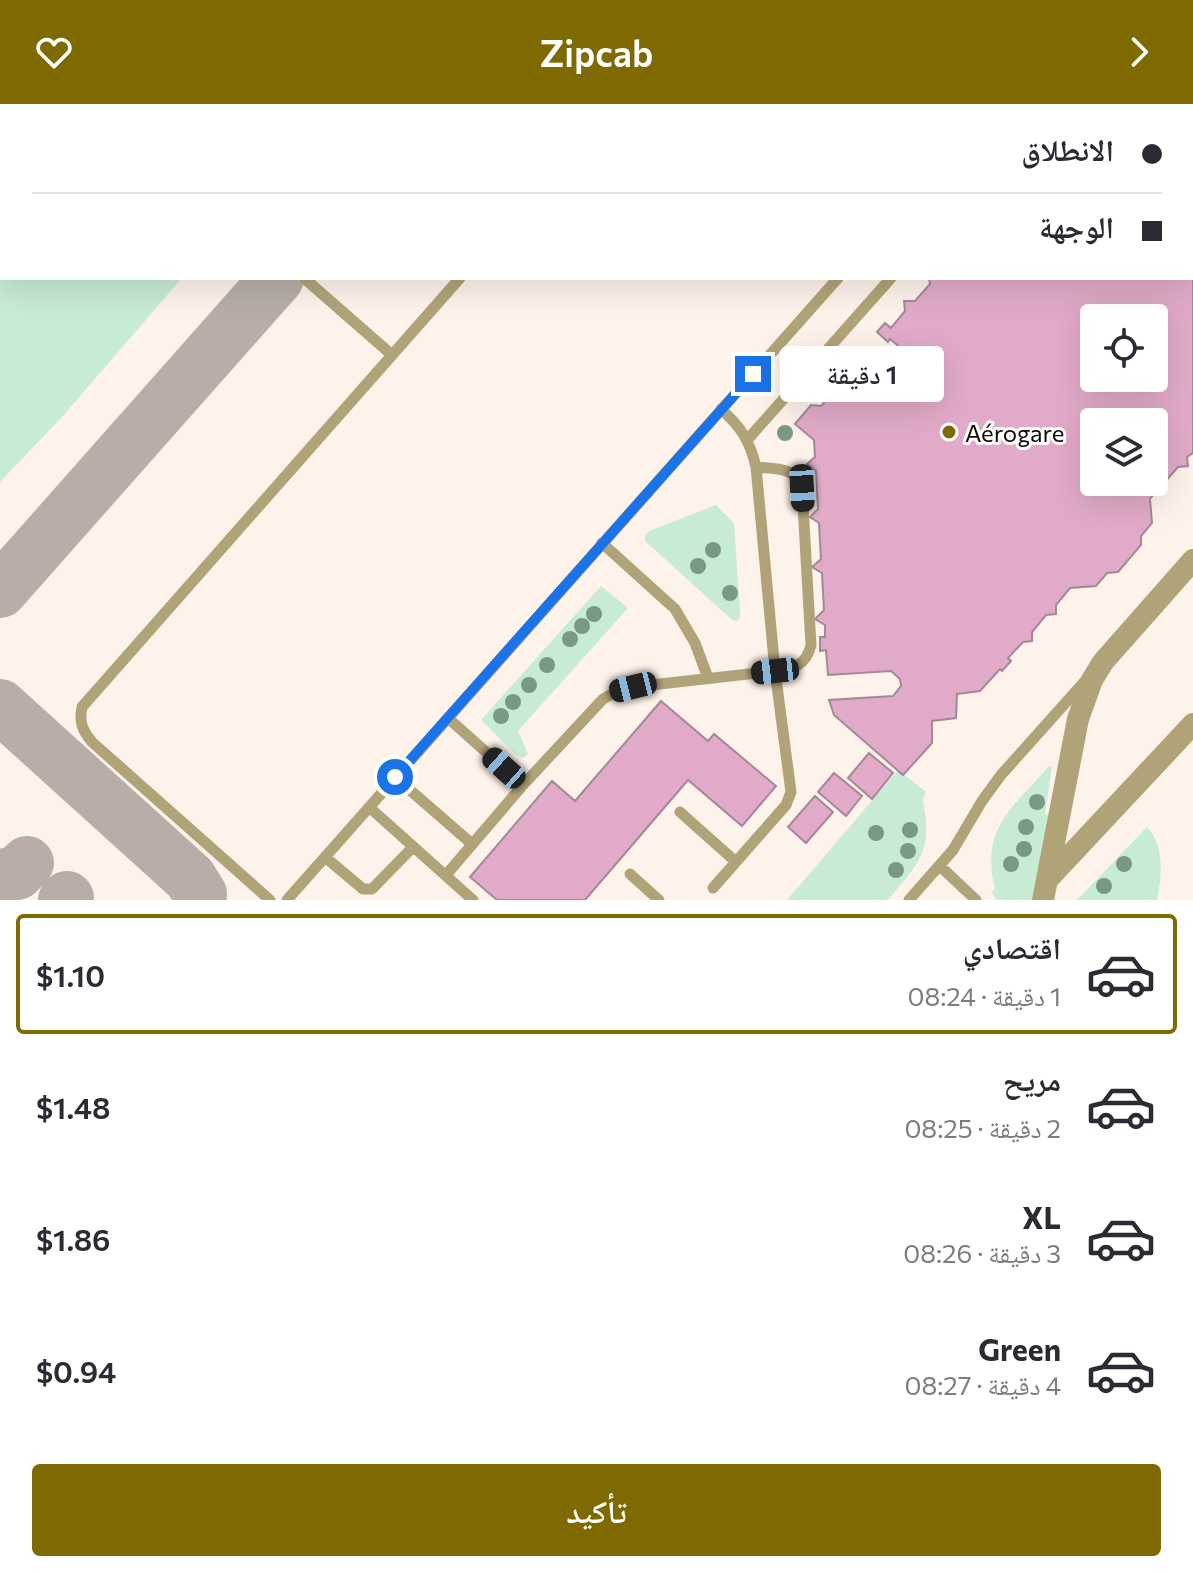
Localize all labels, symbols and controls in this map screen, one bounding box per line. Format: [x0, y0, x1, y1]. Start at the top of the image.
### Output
icon: heart [32, 30, 76, 74]
text: Zipcab [540, 30, 653, 74]
icon: forward [1117, 30, 1161, 74]
text: الانطلاق [1021, 130, 1114, 167]
text: الوجهة [1039, 207, 1114, 244]
map controls [1080, 304, 1168, 496]
button: locate [1080, 304, 1168, 392]
callout: 1 دقيقة [781, 346, 945, 402]
route end [735, 356, 771, 392]
text: 1 دقيقة [827, 358, 897, 389]
button: layers [1080, 408, 1168, 496]
place label: Aérogare [965, 418, 1064, 447]
marker: Aérogare [940, 423, 958, 441]
car [789, 463, 815, 513]
car [750, 657, 800, 685]
car [607, 670, 659, 704]
car [478, 743, 530, 793]
route start [377, 759, 413, 795]
text: اقتصادي [963, 928, 1061, 965]
icon: car [1085, 938, 1157, 1010]
text: $1.10 [36, 956, 105, 993]
text: 1 دقيقة · 08:24 [907, 980, 1061, 1011]
text: مريح [1003, 1060, 1061, 1097]
icon: car [1085, 1070, 1157, 1142]
text: $1.48 [36, 1088, 111, 1125]
text: 2 دقيقة · 08:25 [904, 1112, 1061, 1143]
text: XL [1022, 1198, 1061, 1235]
icon: car [1085, 1202, 1157, 1274]
text: $1.86 [36, 1220, 110, 1257]
text: 3 دقيقة · 08:26 [903, 1237, 1061, 1268]
text: Green [978, 1330, 1061, 1367]
icon: car [1085, 1334, 1157, 1406]
text: $0.94 [36, 1352, 116, 1389]
text: 4 دقيقة · 08:27 [904, 1369, 1061, 1400]
button: تأكيد [32, 1464, 1161, 1556]

